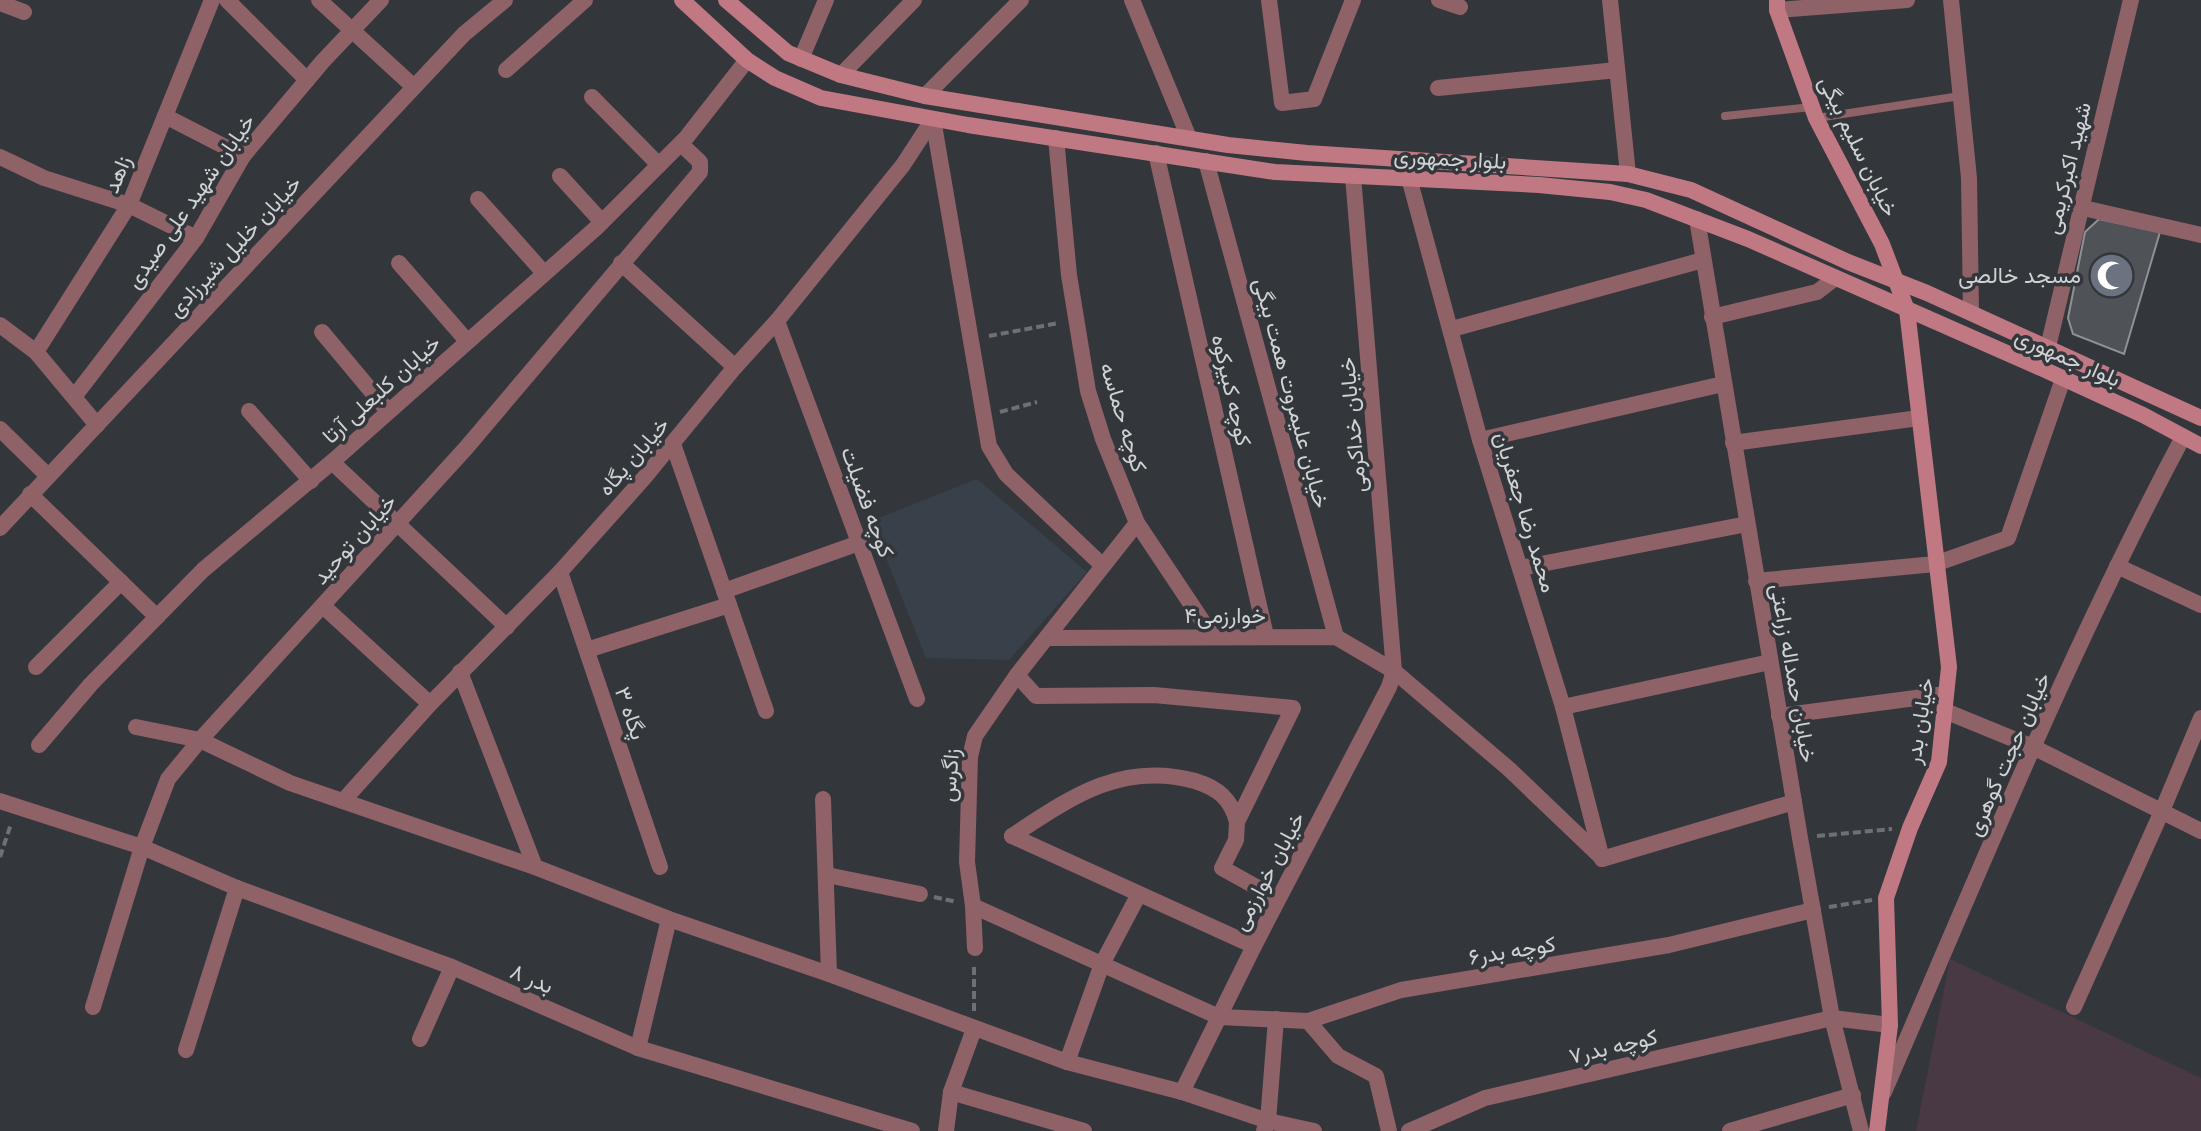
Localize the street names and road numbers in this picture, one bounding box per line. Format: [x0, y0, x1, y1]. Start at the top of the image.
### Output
street label: خیابان سلیم بیگی [1812, 71, 1905, 221]
street label: شهید اکبرکریمی [2037, 99, 2097, 237]
street label: خیابان شهید علی صیدی [119, 108, 261, 294]
street label: بلوار جمهوری [1393, 141, 1507, 175]
street label: زاهد [97, 151, 137, 197]
street label: خیابان خلیل شیرزادی [161, 169, 307, 323]
street label: خیابان علیمروت همت بیگی [1248, 275, 1336, 511]
street label: بلوار جمهوری [2011, 321, 2125, 393]
street label: خیابان کلبعلی آرتا [316, 329, 446, 449]
street label: کوچه کبیرکوه [1205, 331, 1258, 449]
street label: خیابان خداکرمی [1332, 356, 1372, 494]
street label: کوچه حماسه [1093, 359, 1154, 476]
street label: خیابان پگاه [591, 411, 676, 502]
street label: محمد رضا جعفریان [1488, 428, 1564, 596]
street label: کوچه فضیلت [834, 443, 901, 562]
street label: خیابان توحید [306, 488, 402, 590]
street label: خیابان حمداله زراعتی [1765, 582, 1823, 764]
street label: خوارزمی۴ [1184, 601, 1266, 629]
street label: خیابان حجت گوهری [1959, 668, 2057, 840]
street label: خیابان بدر [1898, 676, 1940, 767]
street label: پگاه ۳ [608, 683, 653, 744]
street label: زاگرس [933, 747, 965, 803]
street label: خیابان خوارزمی [1225, 807, 1311, 935]
street label: کوچه بدر۶ [1466, 929, 1558, 972]
street label: بدر ۸ [506, 956, 558, 1000]
street label: کوچه بدر۷ [1566, 1022, 1660, 1071]

